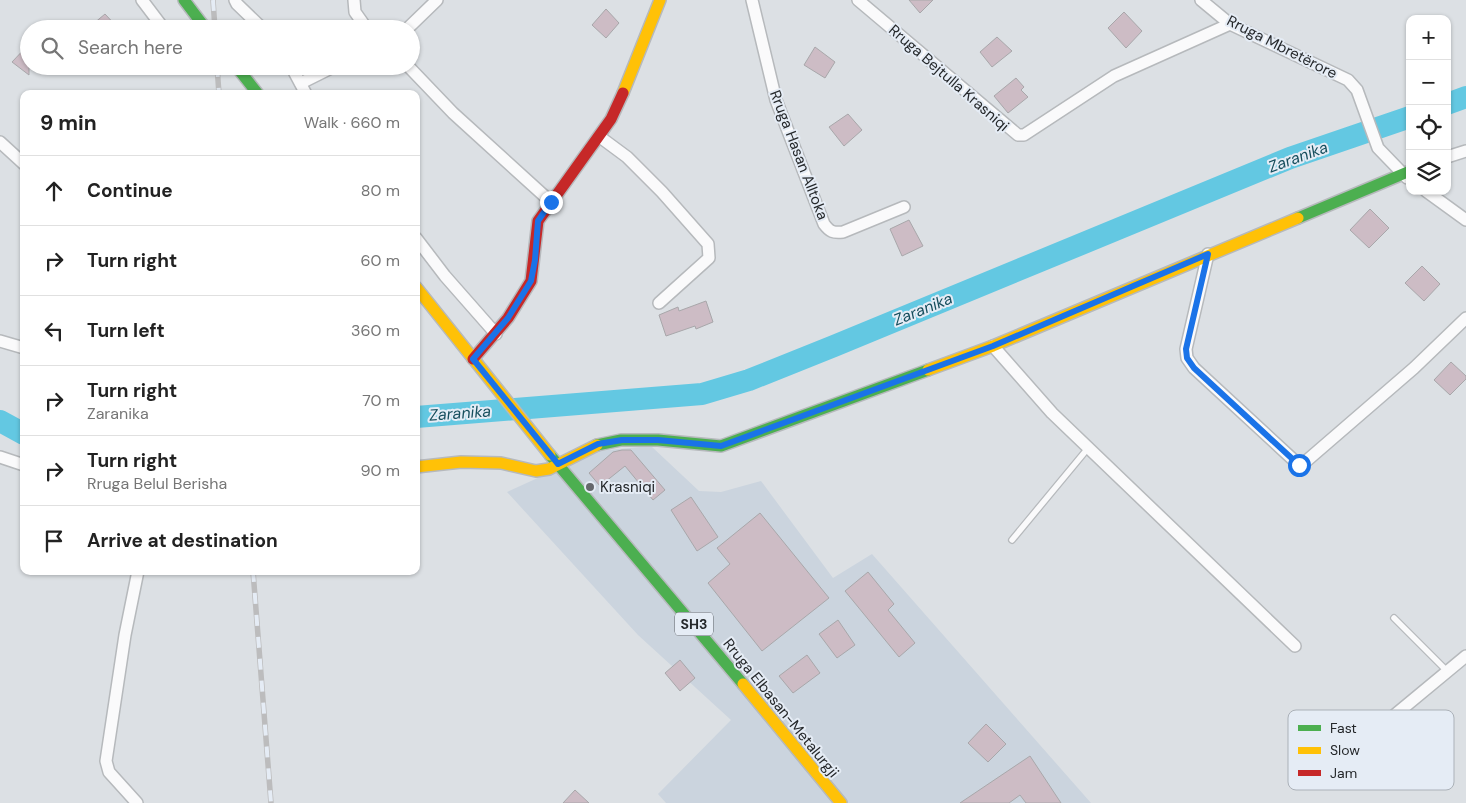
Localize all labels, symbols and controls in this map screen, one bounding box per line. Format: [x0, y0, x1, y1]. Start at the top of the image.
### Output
street label: Rruga Mbretërore [1223, 11, 1341, 83]
map controls [1406, 15, 1451, 195]
button: + [1406, 15, 1451, 60]
search box [20, 20, 420, 75]
street label: Rruga Bejtulla Krasniqi [885, 20, 1013, 136]
icon: search [38, 34, 66, 62]
text: Search here [78, 35, 183, 60]
button: − [1406, 60, 1451, 105]
street label: Rruga Hasan Alltoka [765, 87, 833, 223]
button: locate [1406, 105, 1451, 150]
text: 9 min [40, 109, 97, 137]
text: Walk · 660 m [304, 112, 400, 133]
water label: Zaranika [1265, 136, 1331, 177]
button: layers [1406, 150, 1451, 195]
icon: ahead [40, 177, 68, 205]
text: Continue [87, 178, 173, 203]
text: 80 m [361, 180, 400, 201]
route end [540, 191, 563, 214]
icon: right [40, 247, 68, 275]
text: Turn right [87, 248, 177, 273]
text: 60 m [360, 250, 400, 271]
water label: Zaranika [890, 288, 956, 330]
icon: left [40, 317, 68, 345]
text: Turn left [87, 318, 165, 343]
text: 360 m [351, 320, 400, 341]
text: Turn right [87, 378, 177, 403]
icon: right [40, 387, 68, 415]
text: 70 m [362, 390, 400, 411]
water label: Zaranika [428, 400, 492, 426]
text: Zaranika [87, 403, 149, 424]
text: Turn right [87, 448, 177, 473]
route start [1288, 454, 1311, 477]
icon: right [40, 457, 68, 485]
text: 90 m [360, 460, 400, 481]
text: Rruga Belul Berisha [87, 473, 227, 494]
place label: Krasniqi [600, 477, 655, 497]
marker: Krasniqi [584, 481, 596, 493]
icon: arrive [40, 527, 68, 555]
text: Arrive at destination [87, 528, 278, 553]
road number: SH3 [675, 612, 713, 636]
street label: Rruga Elbasan-Metalurgji [719, 634, 843, 782]
legend [1288, 710, 1454, 790]
text: Fast [1330, 719, 1357, 737]
text: Slow [1330, 741, 1360, 759]
text: Jam [1330, 764, 1357, 782]

